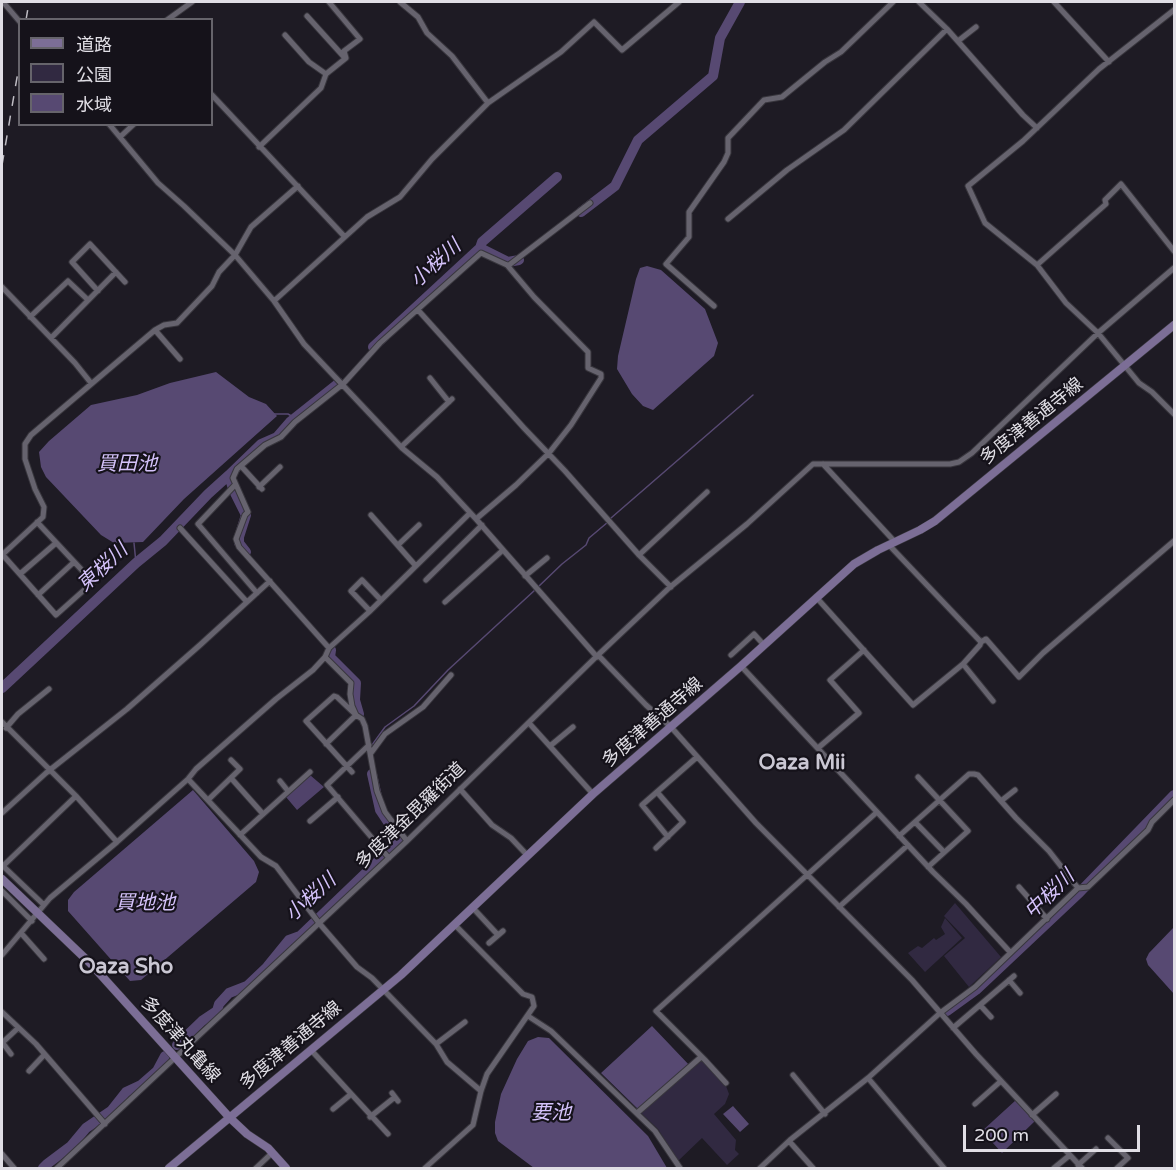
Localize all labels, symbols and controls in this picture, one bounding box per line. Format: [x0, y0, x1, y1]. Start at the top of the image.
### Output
legend [18, 18, 213, 126]
text: 道路 [76, 34, 112, 56]
text: 公園 [76, 64, 112, 86]
text: 水域 [76, 94, 112, 116]
water label: 小桜川 [406, 235, 466, 293]
street label: 多度津善通寺線 [976, 374, 1088, 470]
water label: 買田池 [97, 453, 157, 477]
water label: 東桜川 [73, 539, 133, 597]
street label: 多度津善通寺線 [598, 674, 708, 772]
district label: Oaza Mii [759, 750, 845, 776]
street label: 多度津金毘羅街道 [352, 758, 470, 874]
water label: 中桜川 [1020, 866, 1080, 924]
water label: 小桜川 [281, 869, 341, 927]
water label: 買地池 [115, 892, 175, 916]
district label: Oaza Sho [79, 954, 173, 980]
street label: 多度津丸亀線 [136, 993, 224, 1087]
street label: 多度津善通寺線 [236, 997, 346, 1095]
water label: 要池 [531, 1102, 571, 1126]
scale bar [966, 1113, 1143, 1151]
text: 200 m [974, 1124, 1029, 1146]

